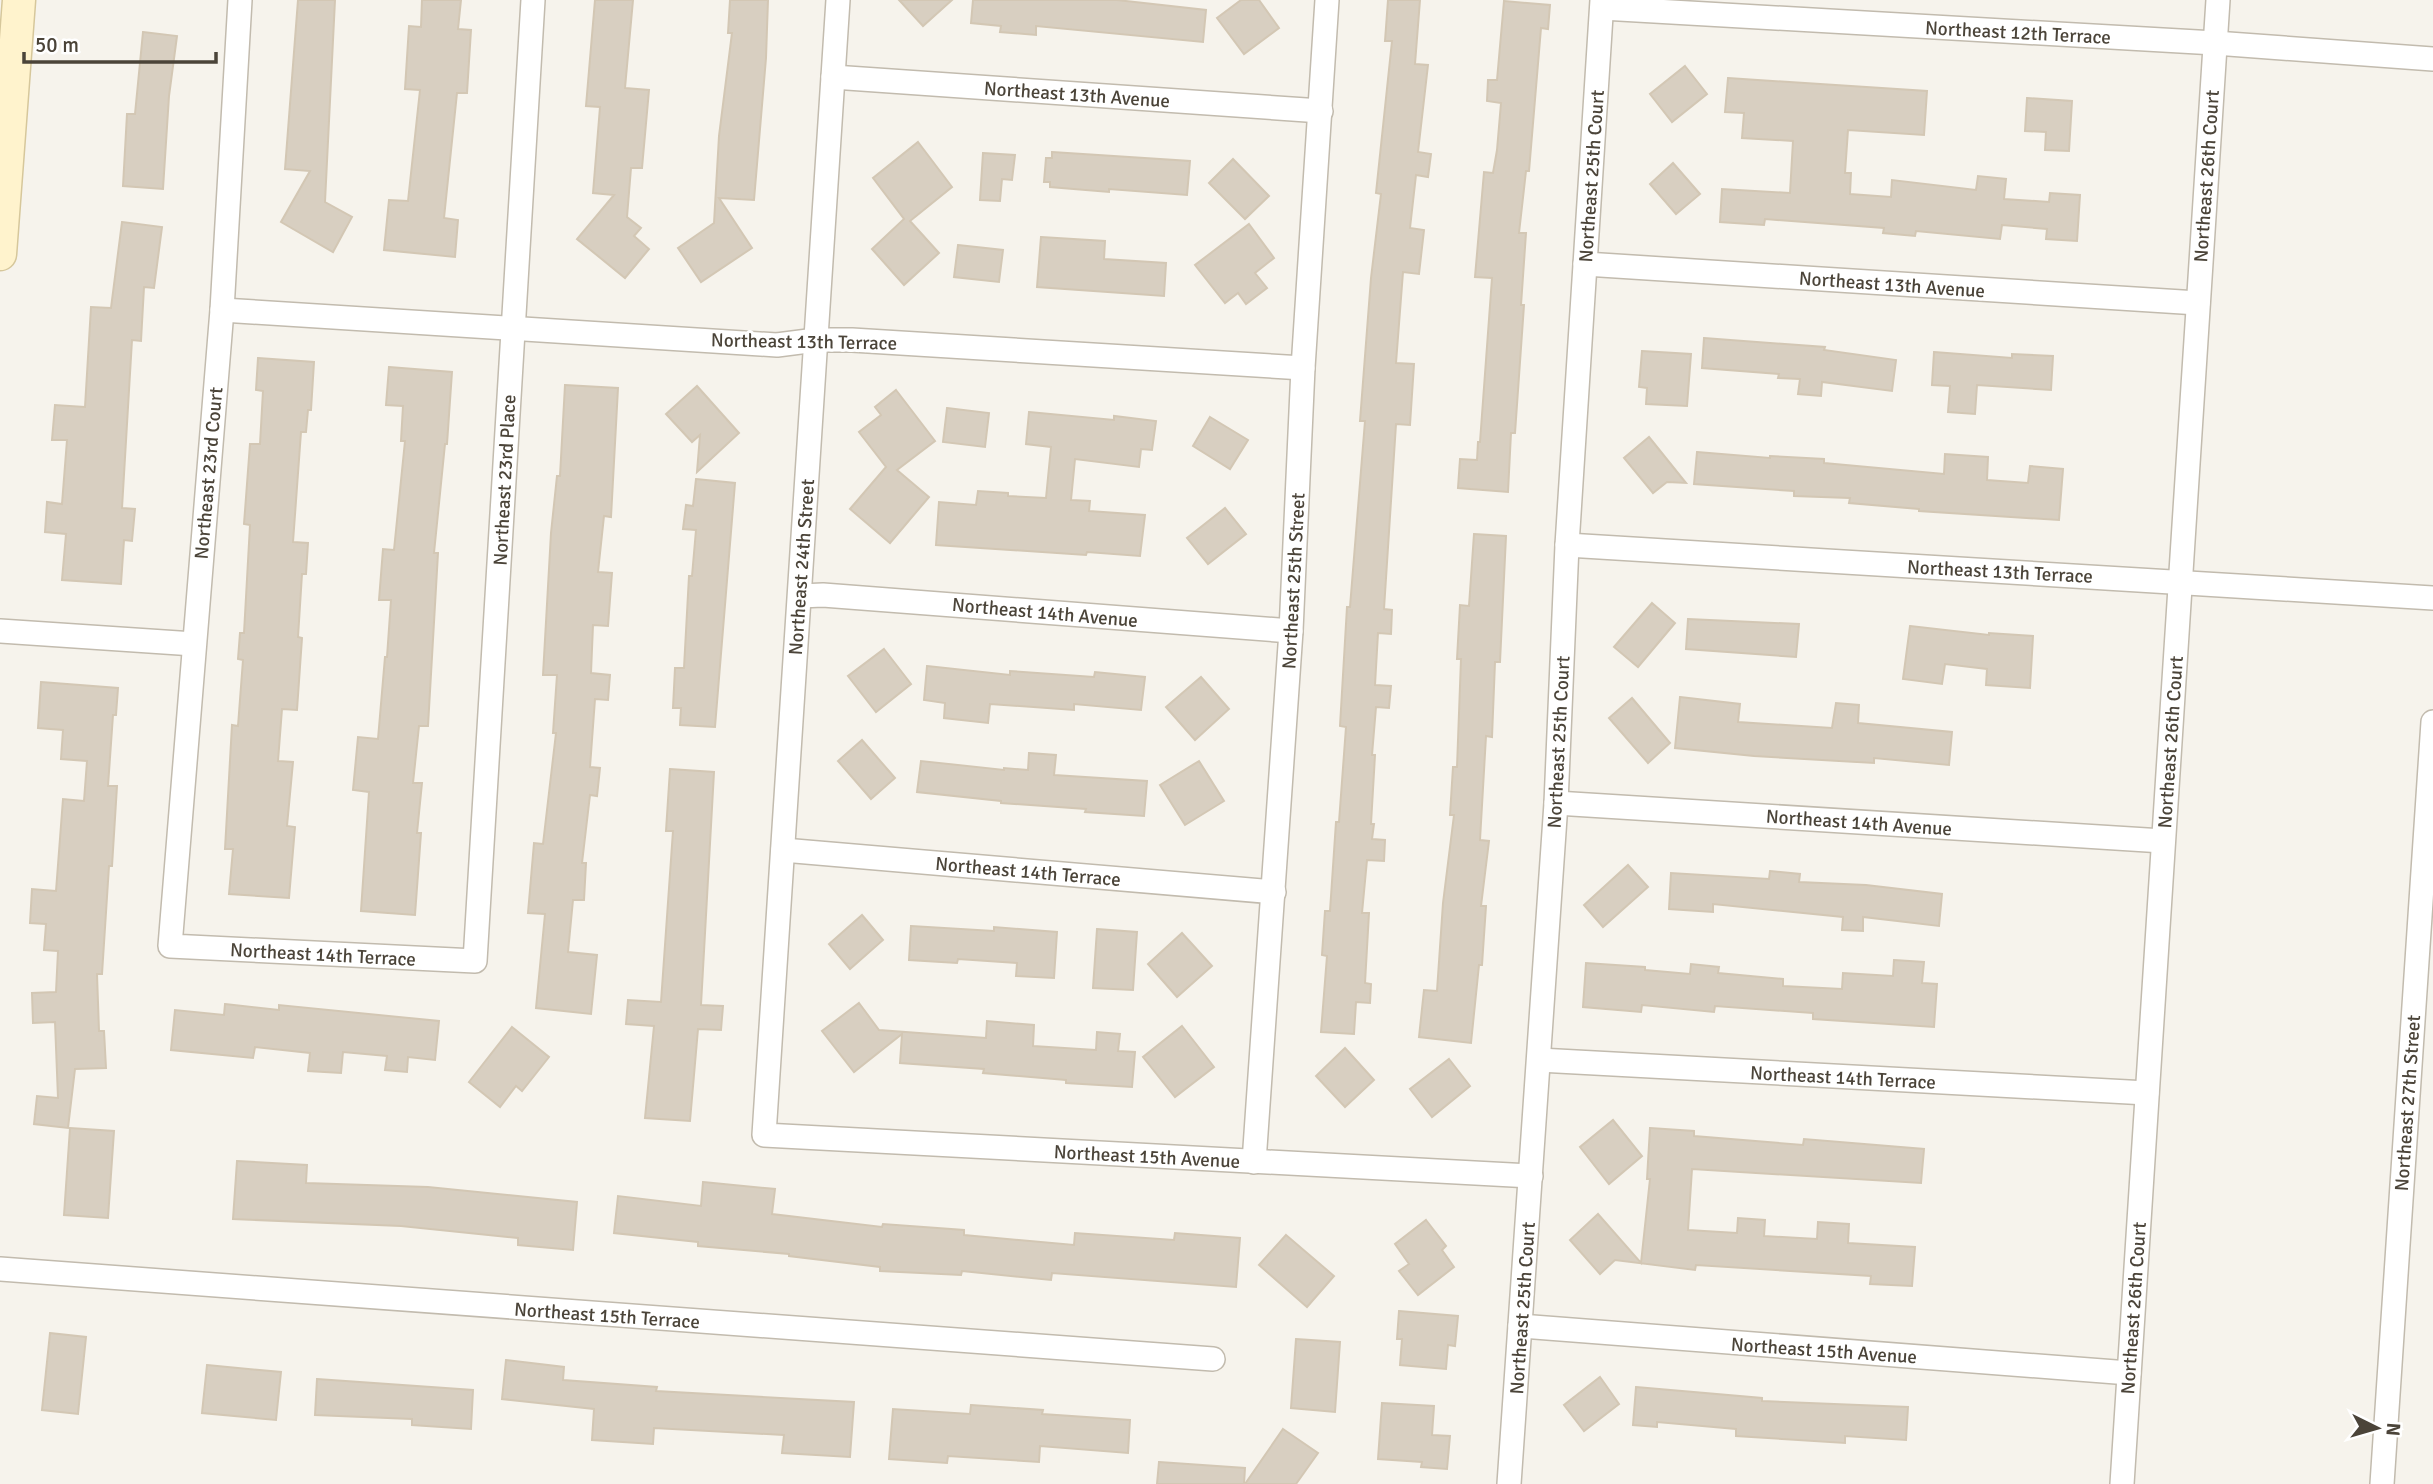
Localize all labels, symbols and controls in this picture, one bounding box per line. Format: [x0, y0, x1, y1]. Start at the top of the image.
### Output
street label: Northeast 12th Terrace [1924, 16, 2112, 50]
scale bar [24, 21, 217, 65]
text: 50 m [35, 32, 79, 58]
street label: Northeast 13th Avenue [983, 77, 1171, 113]
street label: Northeast 25th Court [1574, 89, 1610, 263]
street label: Northeast 26th Court [2189, 89, 2225, 263]
street label: Northeast 13th Avenue [1798, 267, 1986, 303]
street label: Northeast 13th Terrace [711, 328, 897, 356]
street label: Northeast 23rd Court [190, 386, 229, 560]
street label: Northeast 23rd Place [489, 394, 521, 566]
street label: Northeast 24th Street [784, 478, 820, 656]
street label: Northeast 25th Street [1277, 492, 1311, 670]
street label: Northeast 13th Terrace [1906, 555, 2094, 589]
street label: Northeast 14th Avenue [951, 593, 1139, 633]
street label: Northeast 25th Court [1542, 655, 1576, 829]
street label: Northeast 26th Court [2153, 655, 2189, 829]
street label: Northeast 14th Avenue [1765, 805, 1953, 841]
street label: Northeast 14th Terrace [934, 852, 1122, 892]
street label: Northeast 14th Terrace [229, 938, 417, 972]
street label: Northeast 27th Street [2390, 1014, 2426, 1192]
street label: Northeast 14th Terrace [1749, 1061, 1937, 1095]
street label: Northeast 15th Avenue [1053, 1140, 1241, 1174]
street label: Northeast 25th Court [1505, 1221, 1541, 1395]
street label: Northeast 26th Court [2116, 1221, 2152, 1395]
street label: Northeast 15th Terrace [513, 1298, 701, 1334]
street label: Northeast 15th Avenue [1730, 1333, 1918, 1369]
north arrow [2342, 1393, 2412, 1463]
text: N [2380, 1422, 2405, 1437]

